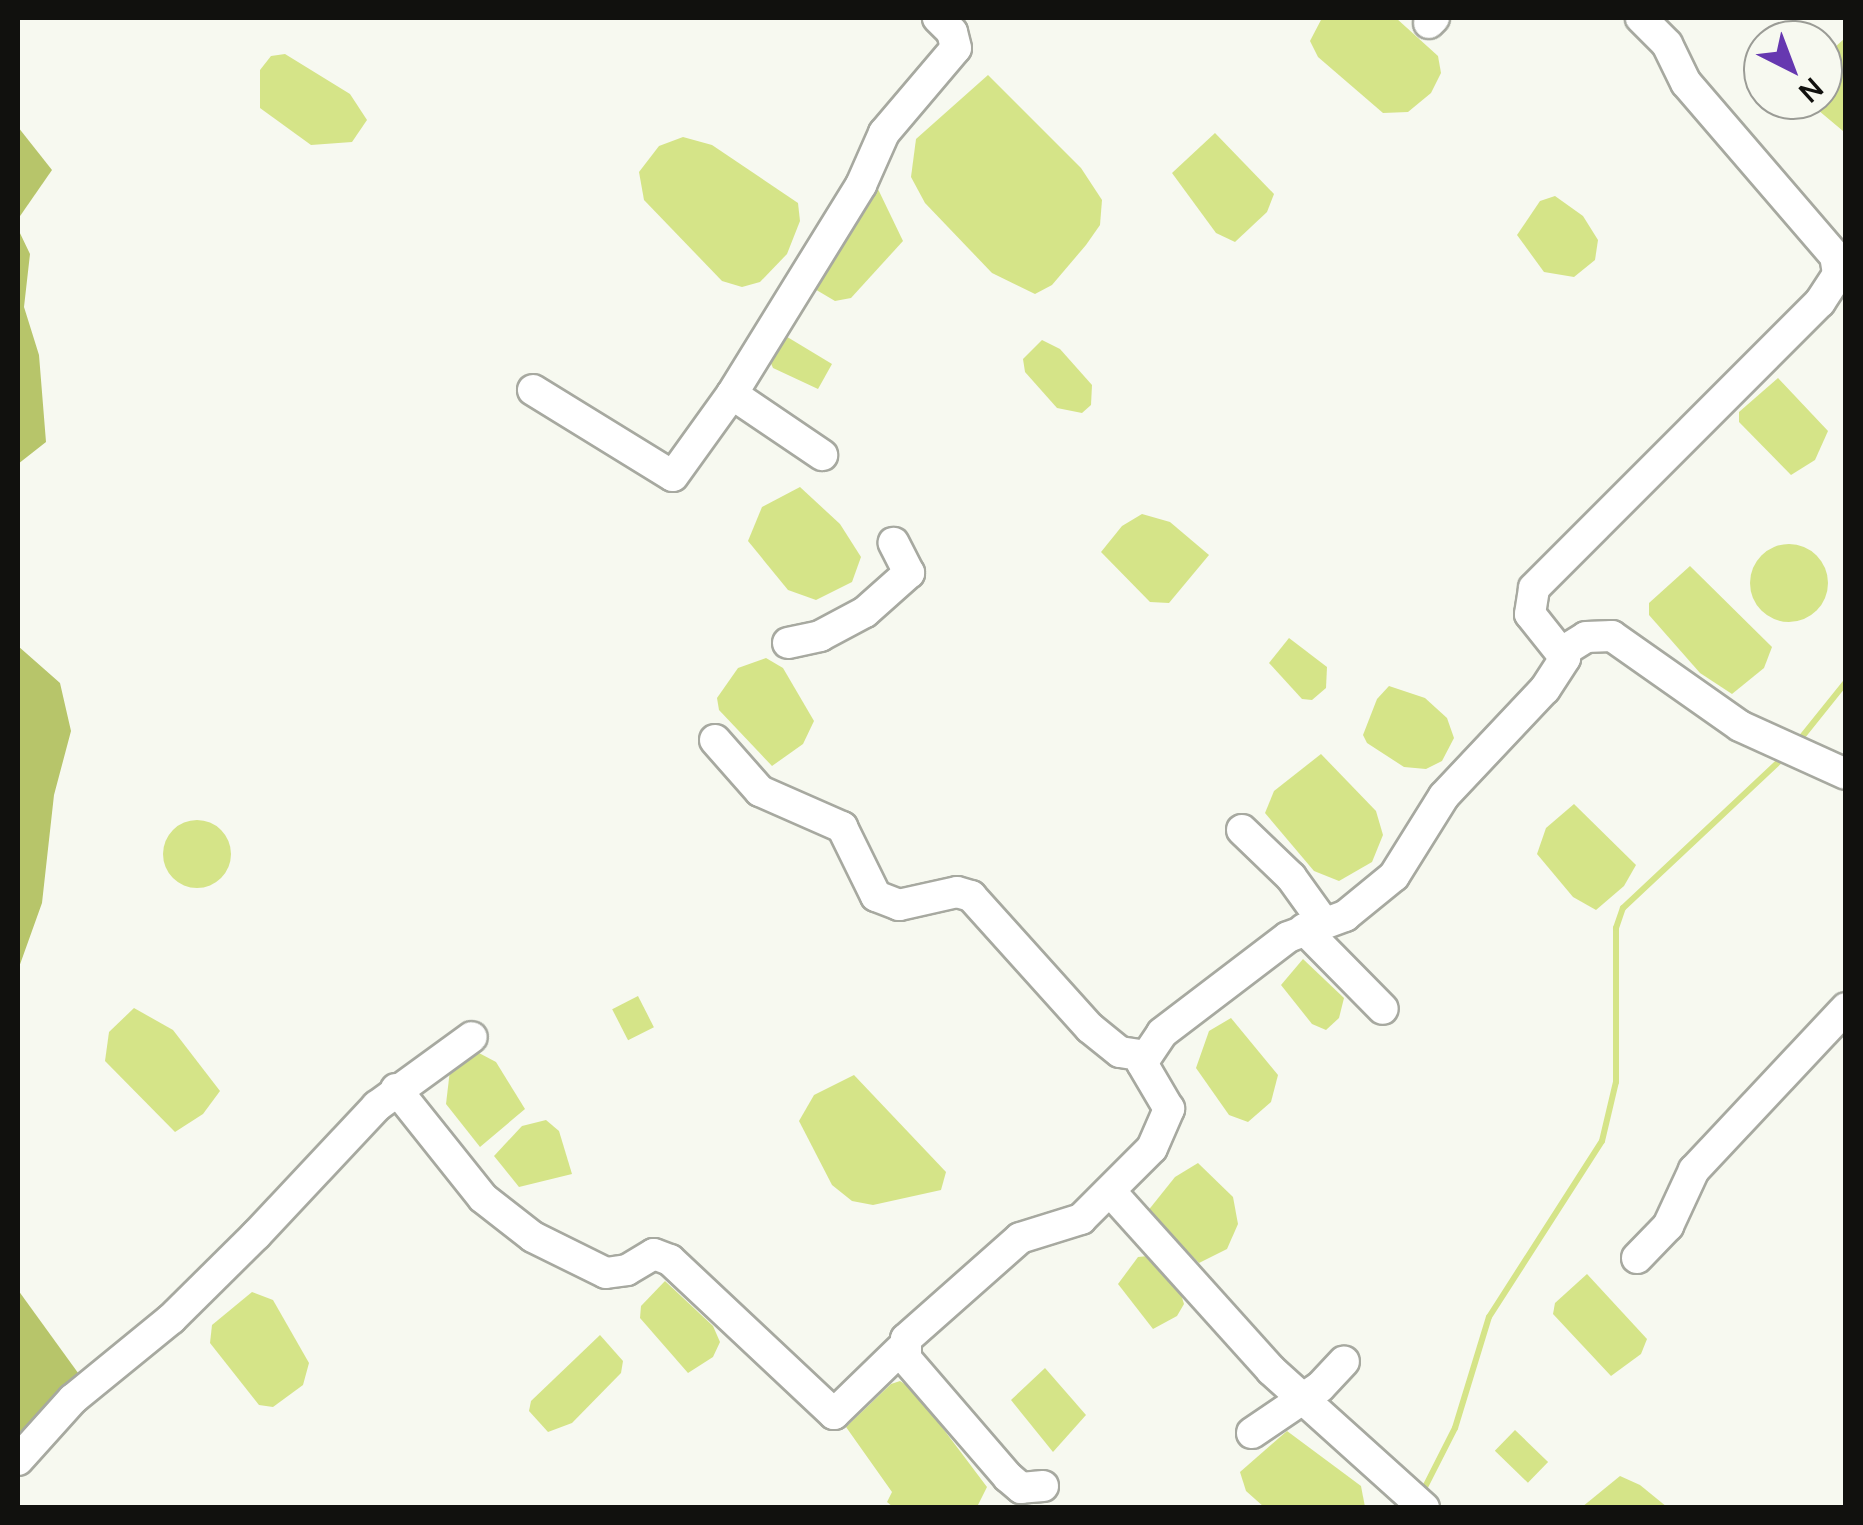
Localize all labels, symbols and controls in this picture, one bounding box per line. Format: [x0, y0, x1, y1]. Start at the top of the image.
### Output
north arrow [1743, 20, 1843, 120]
text: N [1792, 70, 1832, 112]

